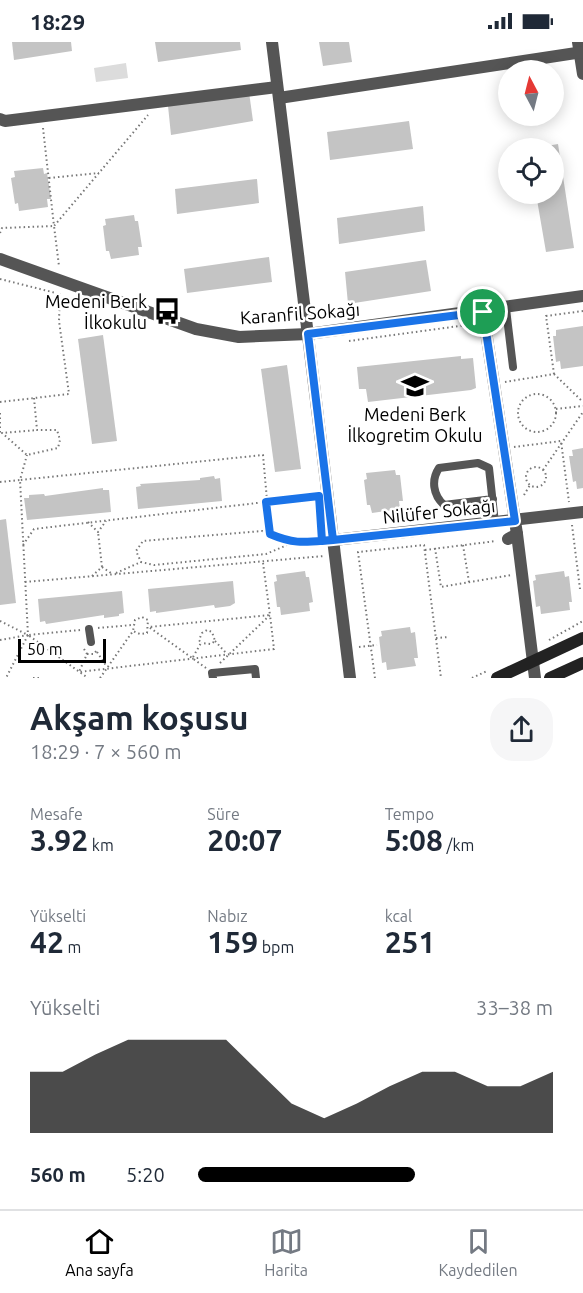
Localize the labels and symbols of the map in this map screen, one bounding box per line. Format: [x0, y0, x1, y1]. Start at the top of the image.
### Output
north arrow [498, 60, 564, 126]
pin [457, 286, 508, 337]
place label: Medeni Berk İlkokulu [45, 291, 147, 332]
bus stop icon: Medeni Berk İlkokulu [152, 296, 182, 326]
street label: Karanfil Sokağı [239, 299, 361, 327]
school or university icon: Medeni Berk İlkogretim Okulu [400, 371, 430, 401]
place label: Medeni Berk İlkogretim Okulu [347, 404, 483, 445]
street label: Nilüfer Sokağı [382, 495, 496, 527]
scale bar [18, 636, 106, 664]

